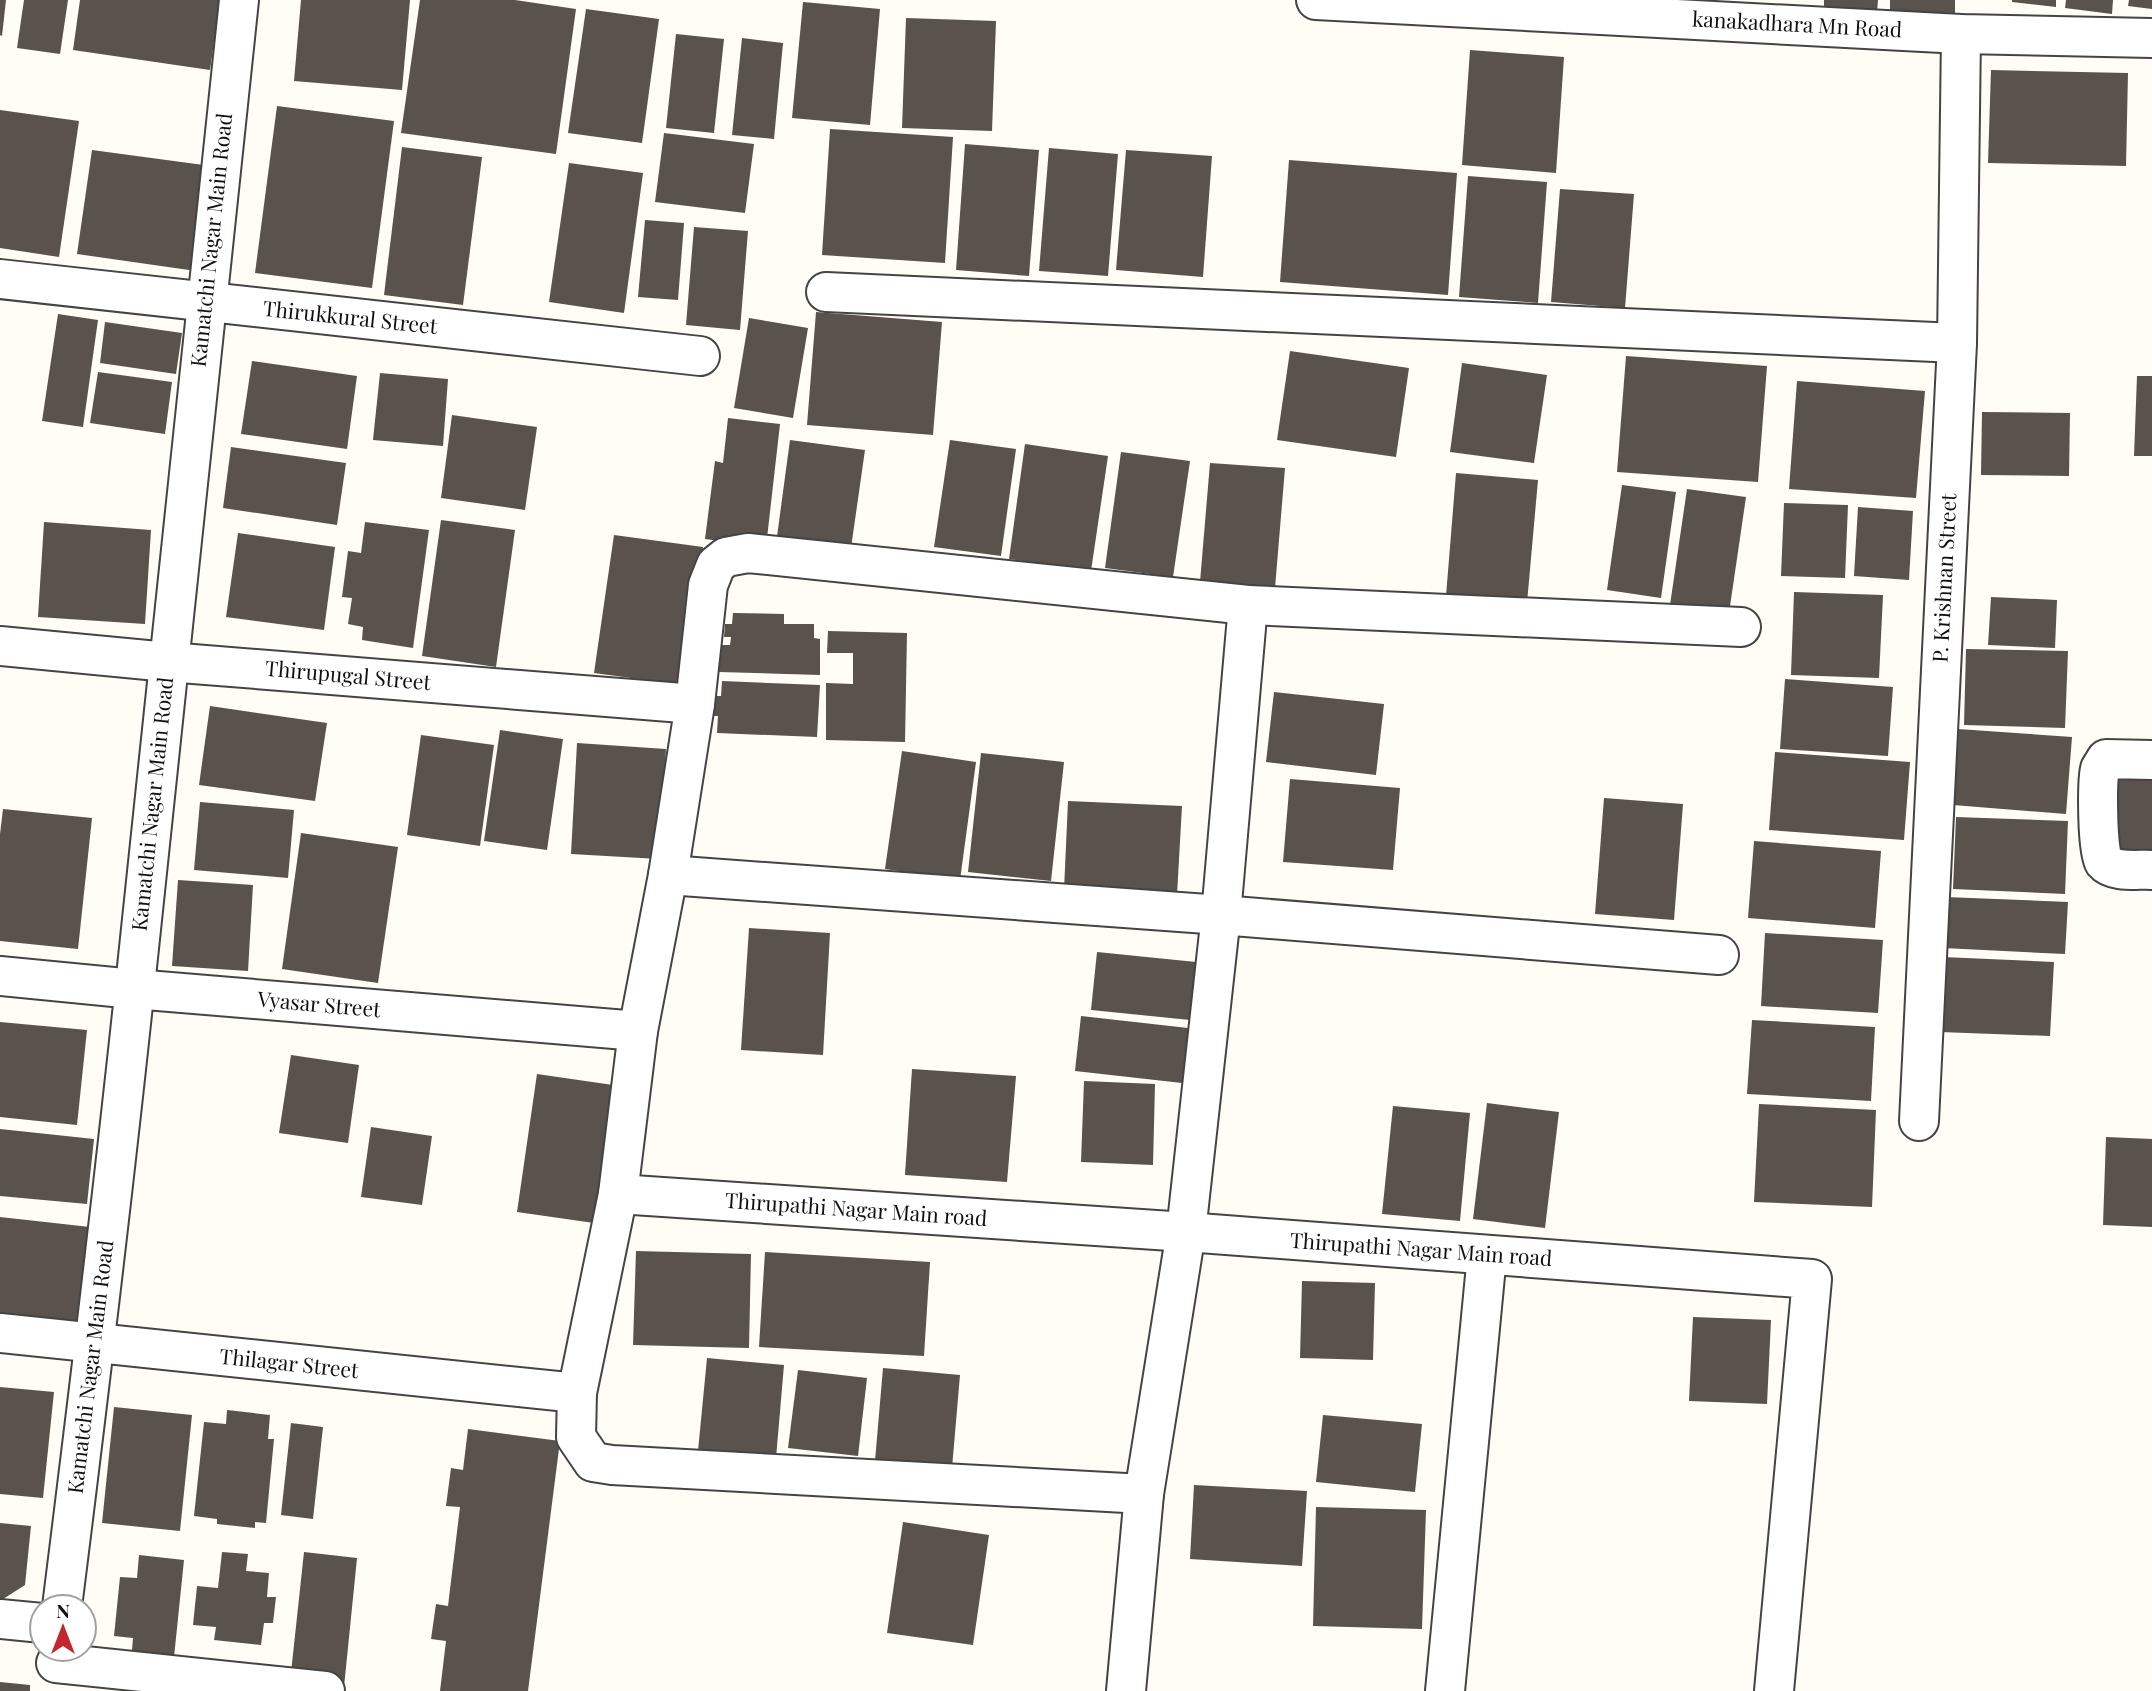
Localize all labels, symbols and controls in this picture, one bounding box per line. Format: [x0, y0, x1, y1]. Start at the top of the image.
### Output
street label: kanakadhara Mn Road [1691, 4, 1903, 42]
street label: Kamatchi Nagar Main Road [183, 111, 237, 368]
street label: Thirukkural Street [262, 293, 439, 339]
street label: P. Krishnan Street [1925, 492, 1961, 663]
street label: Thirupugal Street [264, 653, 433, 695]
street label: Kamatchi Nagar Main Road [124, 675, 178, 932]
street label: Vyasar Street [255, 984, 382, 1022]
street label: Thirupathi Nagar Main road [724, 1185, 988, 1231]
street label: Thirupathi Nagar Main road [1289, 1225, 1553, 1271]
street label: Kamatchi Nagar Main Road [60, 1238, 118, 1495]
street label: Thilagar Street [218, 1341, 361, 1383]
north arrow [28, 1593, 98, 1663]
text: N [56, 1597, 70, 1623]

